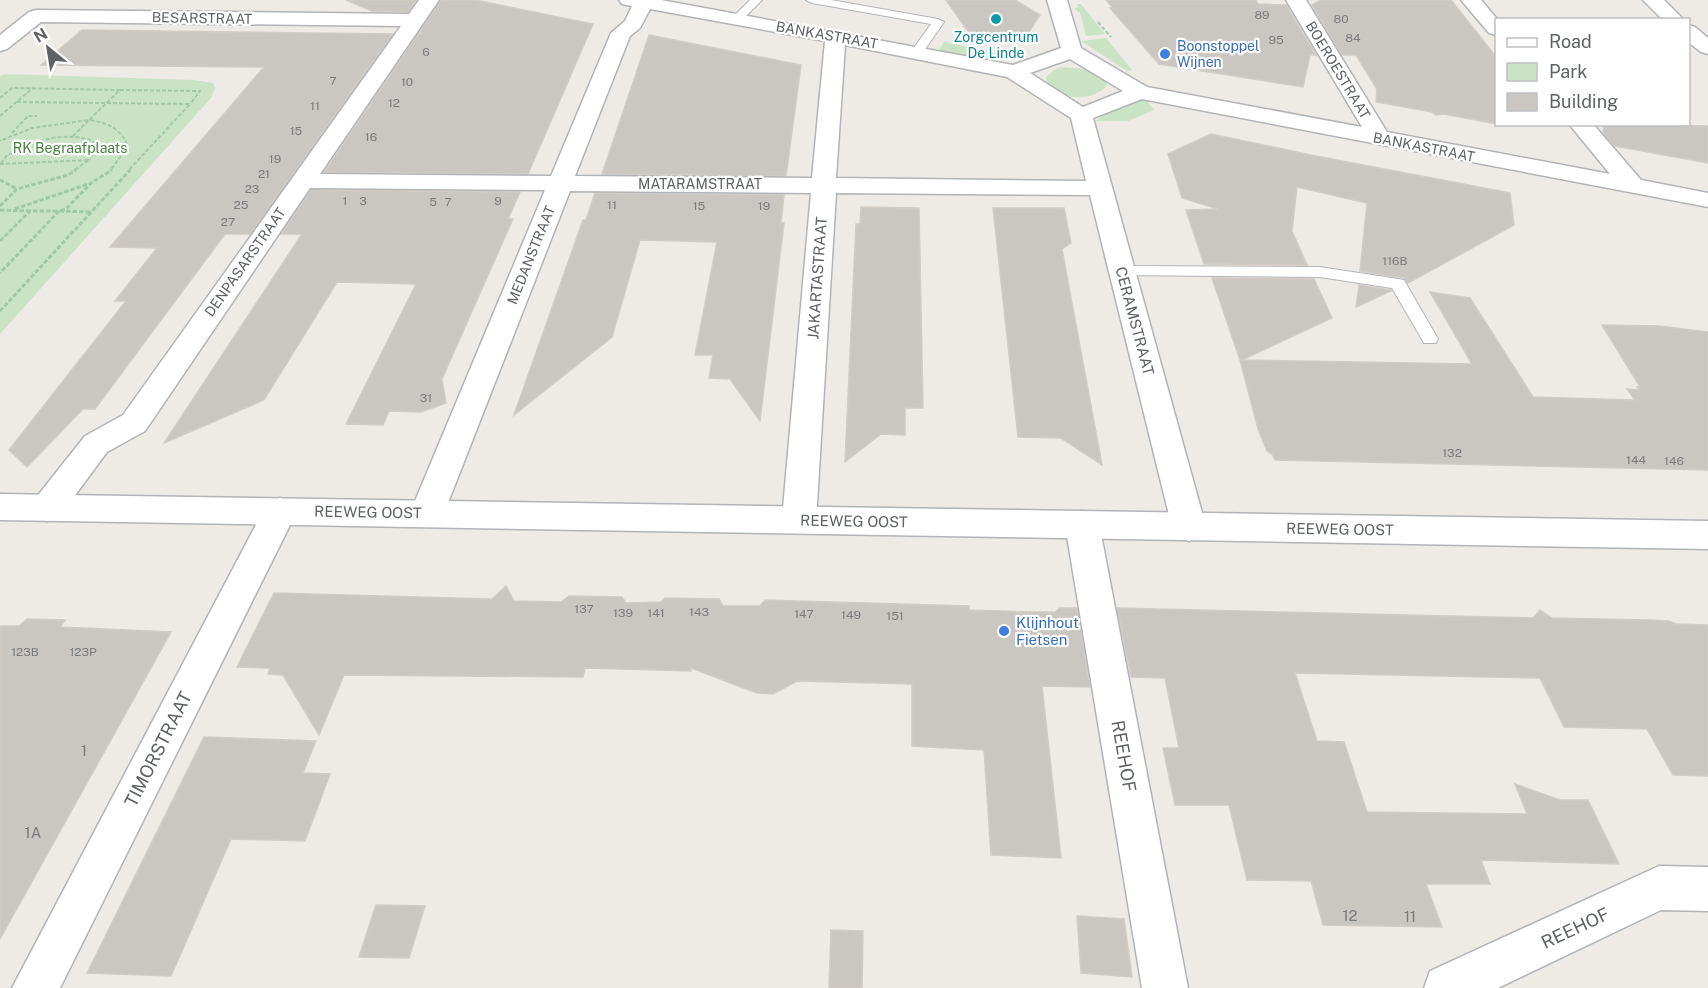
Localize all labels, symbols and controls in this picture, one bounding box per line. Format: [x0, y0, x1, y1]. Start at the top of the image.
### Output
house number: 89 [1254, 8, 1270, 22]
street label: BESARSTRAAT [152, 9, 252, 27]
marker: Zorgcentrum De Linde [989, 12, 1003, 26]
house number: 80 [1333, 12, 1349, 26]
north arrow [18, 18, 78, 78]
street label: BANKASTRAAT [775, 18, 879, 52]
street label: BOEROESTRAAT [1303, 18, 1373, 122]
legend [1495, 18, 1690, 126]
text: N [31, 24, 51, 47]
place label: Zorgcentrum De Linde [954, 29, 1038, 61]
house number: 84 [1345, 31, 1361, 45]
text: Road [1549, 31, 1592, 52]
house number: 95 [1268, 33, 1284, 47]
place label: Boonstoppel Wijnen [1177, 38, 1259, 70]
house number: 6 [422, 45, 430, 59]
marker: Boonstoppel Wijnen [1158, 47, 1172, 61]
text: Park [1549, 61, 1587, 82]
house number: 7 [329, 74, 337, 88]
house number: 10 [401, 75, 413, 89]
text: Building [1549, 91, 1618, 112]
house number: 12 [388, 96, 400, 110]
house number: 11 [310, 99, 320, 113]
house number: 15 [290, 124, 303, 138]
street label: BANKASTRAAT [1372, 129, 1476, 165]
house number: 16 [365, 130, 377, 144]
park label: RK Begraafplaats [13, 140, 127, 156]
house number: 19 [269, 152, 281, 166]
house number: 21 [258, 167, 270, 181]
street label: MATARAMSTRAAT [638, 176, 762, 192]
house number: 23 [245, 182, 259, 196]
house number: 1 [343, 194, 347, 208]
house number: 3 [359, 194, 367, 208]
house number: 9 [494, 194, 502, 208]
house number: 5 [429, 195, 437, 209]
house number: 7 [444, 195, 452, 209]
house number: 25 [234, 198, 249, 212]
house number: 11 [607, 198, 617, 212]
house number: 15 [693, 199, 706, 213]
house number: 19 [758, 199, 770, 213]
street label: MEDANSTRAAT [504, 203, 558, 307]
street label: DENPASARSTRAAT [201, 204, 289, 320]
house number: 27 [221, 215, 235, 229]
street label: JAKARTASTRAAT [804, 216, 830, 340]
house number: 116B [1382, 254, 1408, 268]
street label: CERAMSTRAAT [1112, 265, 1158, 377]
house number: 31 [420, 391, 432, 405]
house number: 132 [1442, 446, 1462, 460]
house number: 144 [1626, 453, 1646, 467]
house number: 146 [1664, 454, 1684, 468]
street label: REEWEG OOST [314, 503, 422, 521]
street label: REEWEG OOST [800, 512, 908, 530]
street label: REEWEG OOST [1286, 520, 1394, 538]
house number: 137 [574, 602, 594, 616]
house number: 143 [689, 605, 709, 619]
house number: 139 [613, 606, 633, 620]
house number: 141 [647, 606, 665, 620]
house number: 147 [794, 607, 814, 621]
house number: 149 [841, 608, 861, 622]
house number: 151 [886, 609, 904, 623]
place label: Klijnhout Fietsen [1016, 614, 1079, 648]
marker: Klijnhout Fietsen [997, 624, 1011, 638]
house number: 123B [11, 645, 39, 659]
house number: 123P [69, 645, 97, 659]
street label: TIMORSTRAAT [120, 688, 196, 810]
street label: REEHOF [1107, 719, 1141, 793]
house number: 1 [81, 742, 87, 759]
house number: 1A [25, 824, 42, 841]
street label: REEHOF [1538, 903, 1612, 953]
house number: 12 [1342, 907, 1358, 924]
house number: 11 [1404, 908, 1416, 925]

